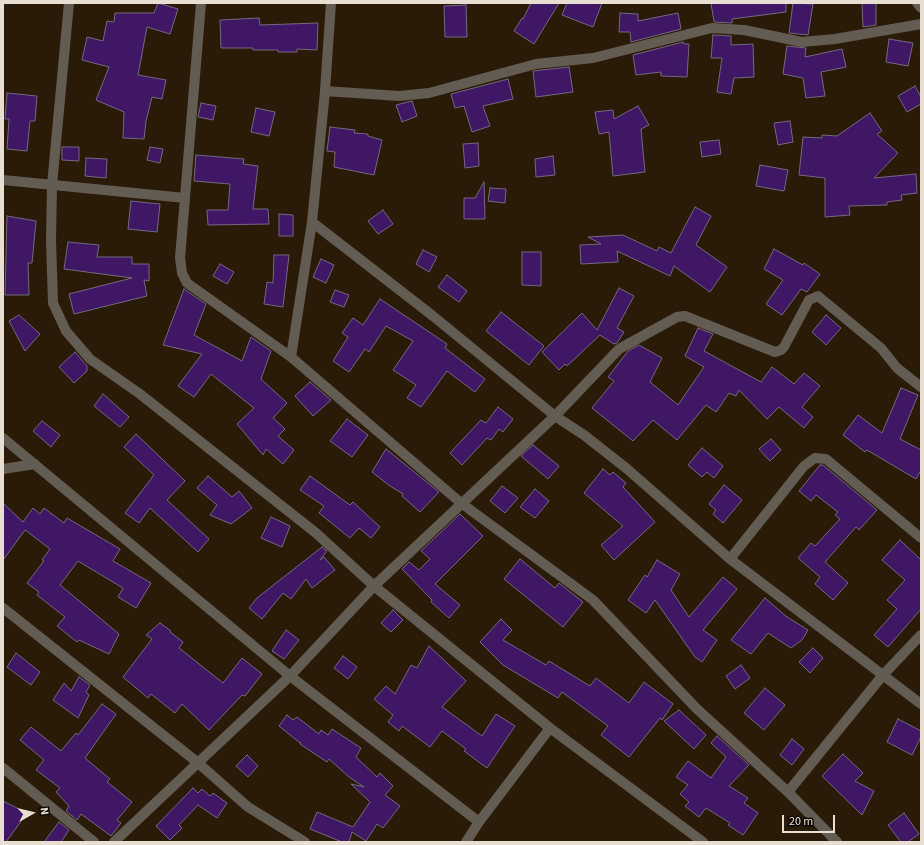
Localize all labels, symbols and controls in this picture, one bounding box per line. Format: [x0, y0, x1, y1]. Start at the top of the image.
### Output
north arrow [12, 793, 52, 833]
text: N [36, 807, 52, 816]
scale bar [784, 807, 837, 833]
text: 20 m [789, 813, 813, 830]

